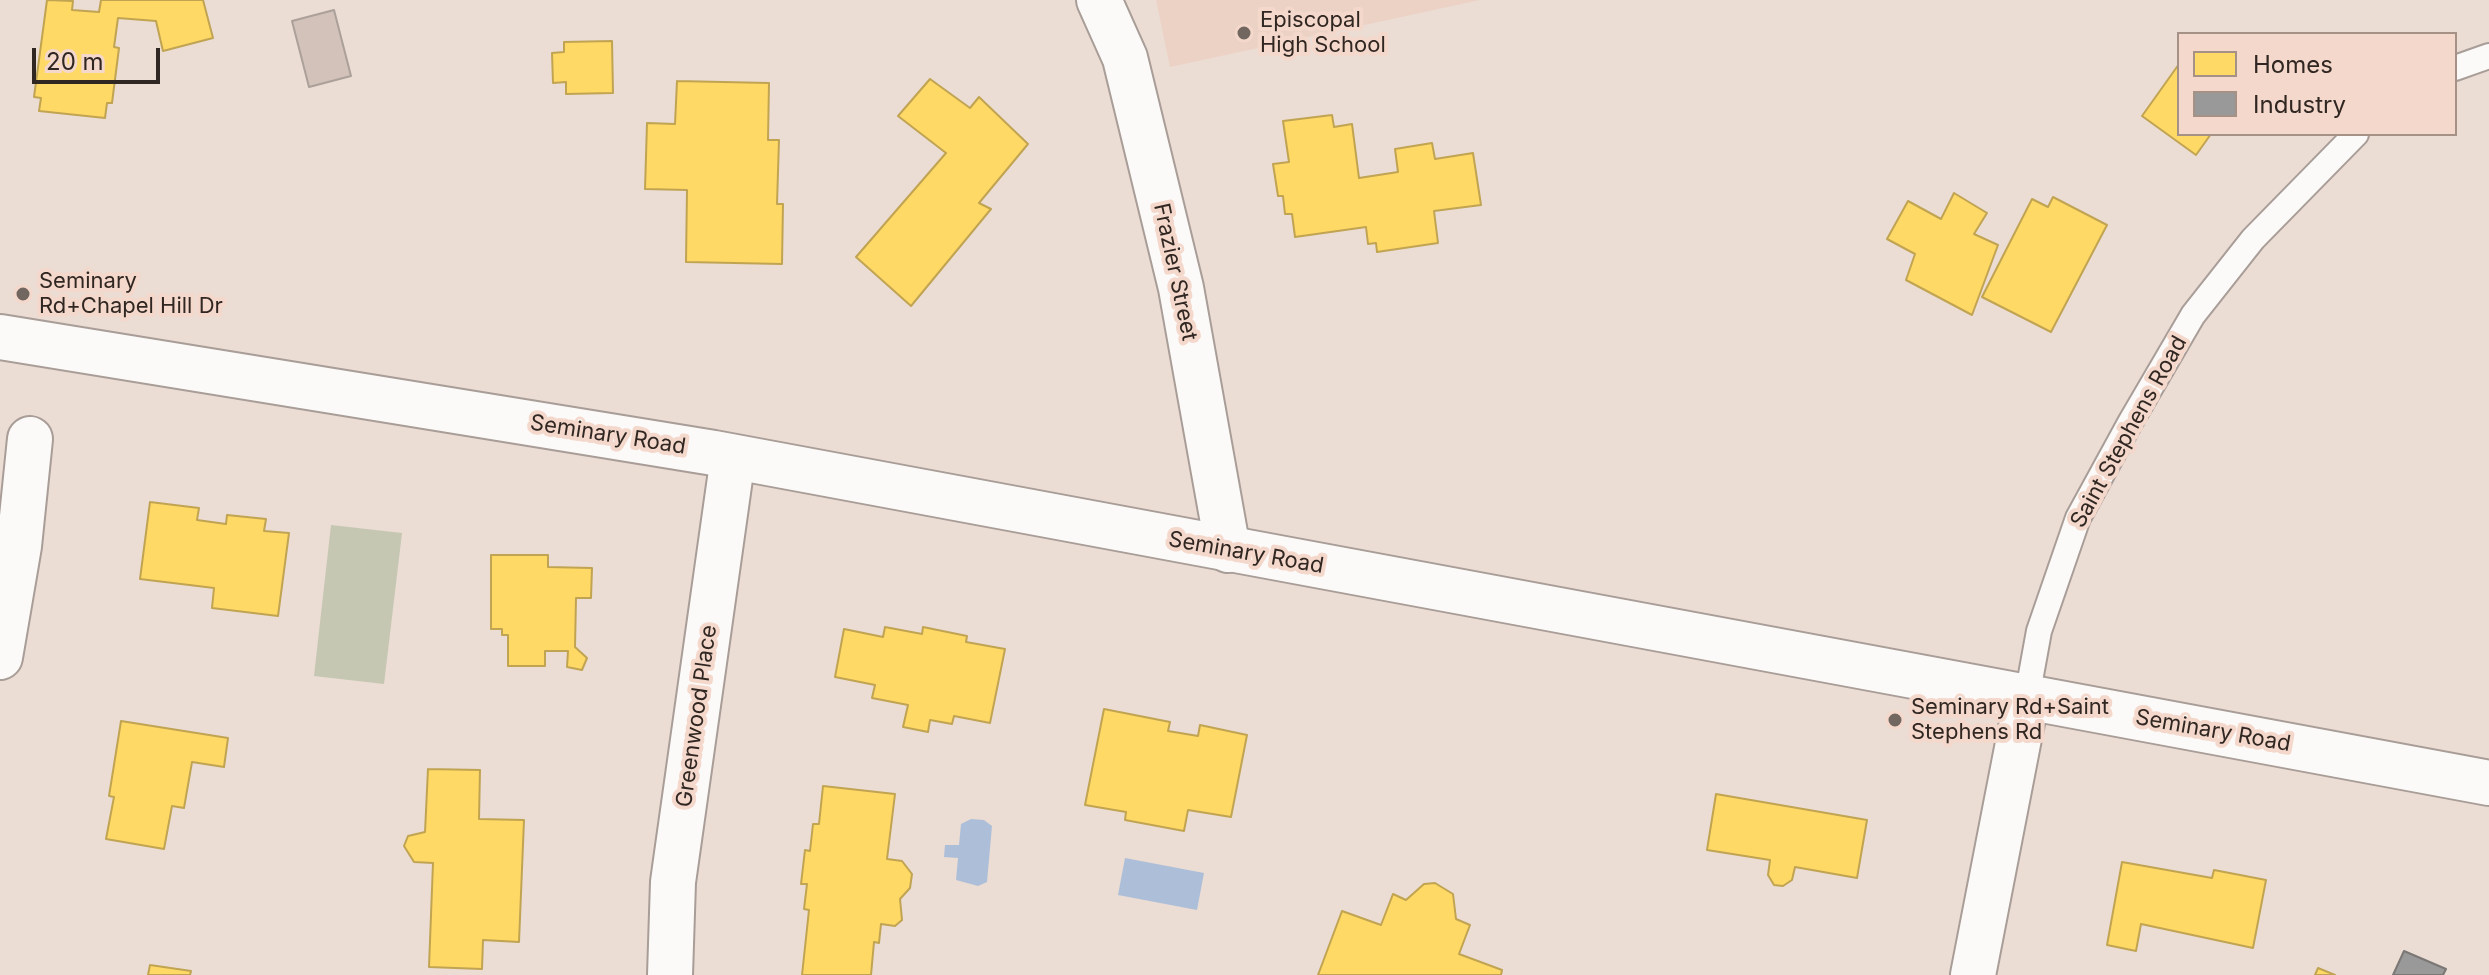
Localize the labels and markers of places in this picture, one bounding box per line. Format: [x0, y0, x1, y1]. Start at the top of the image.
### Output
place label: Episcopal High School [1260, 7, 1386, 58]
marker: Episcopal High School [1235, 24, 1253, 42]
place label: Seminary Rd+Chapel Hill Dr [39, 268, 223, 320]
marker: Seminary Rd+Chapel Hill Dr [14, 285, 32, 303]
place label: Seminary Rd+Saint Stephens Rd [1911, 694, 2109, 746]
marker: Seminary Rd+Saint Stephens Rd [1886, 711, 1904, 729]

